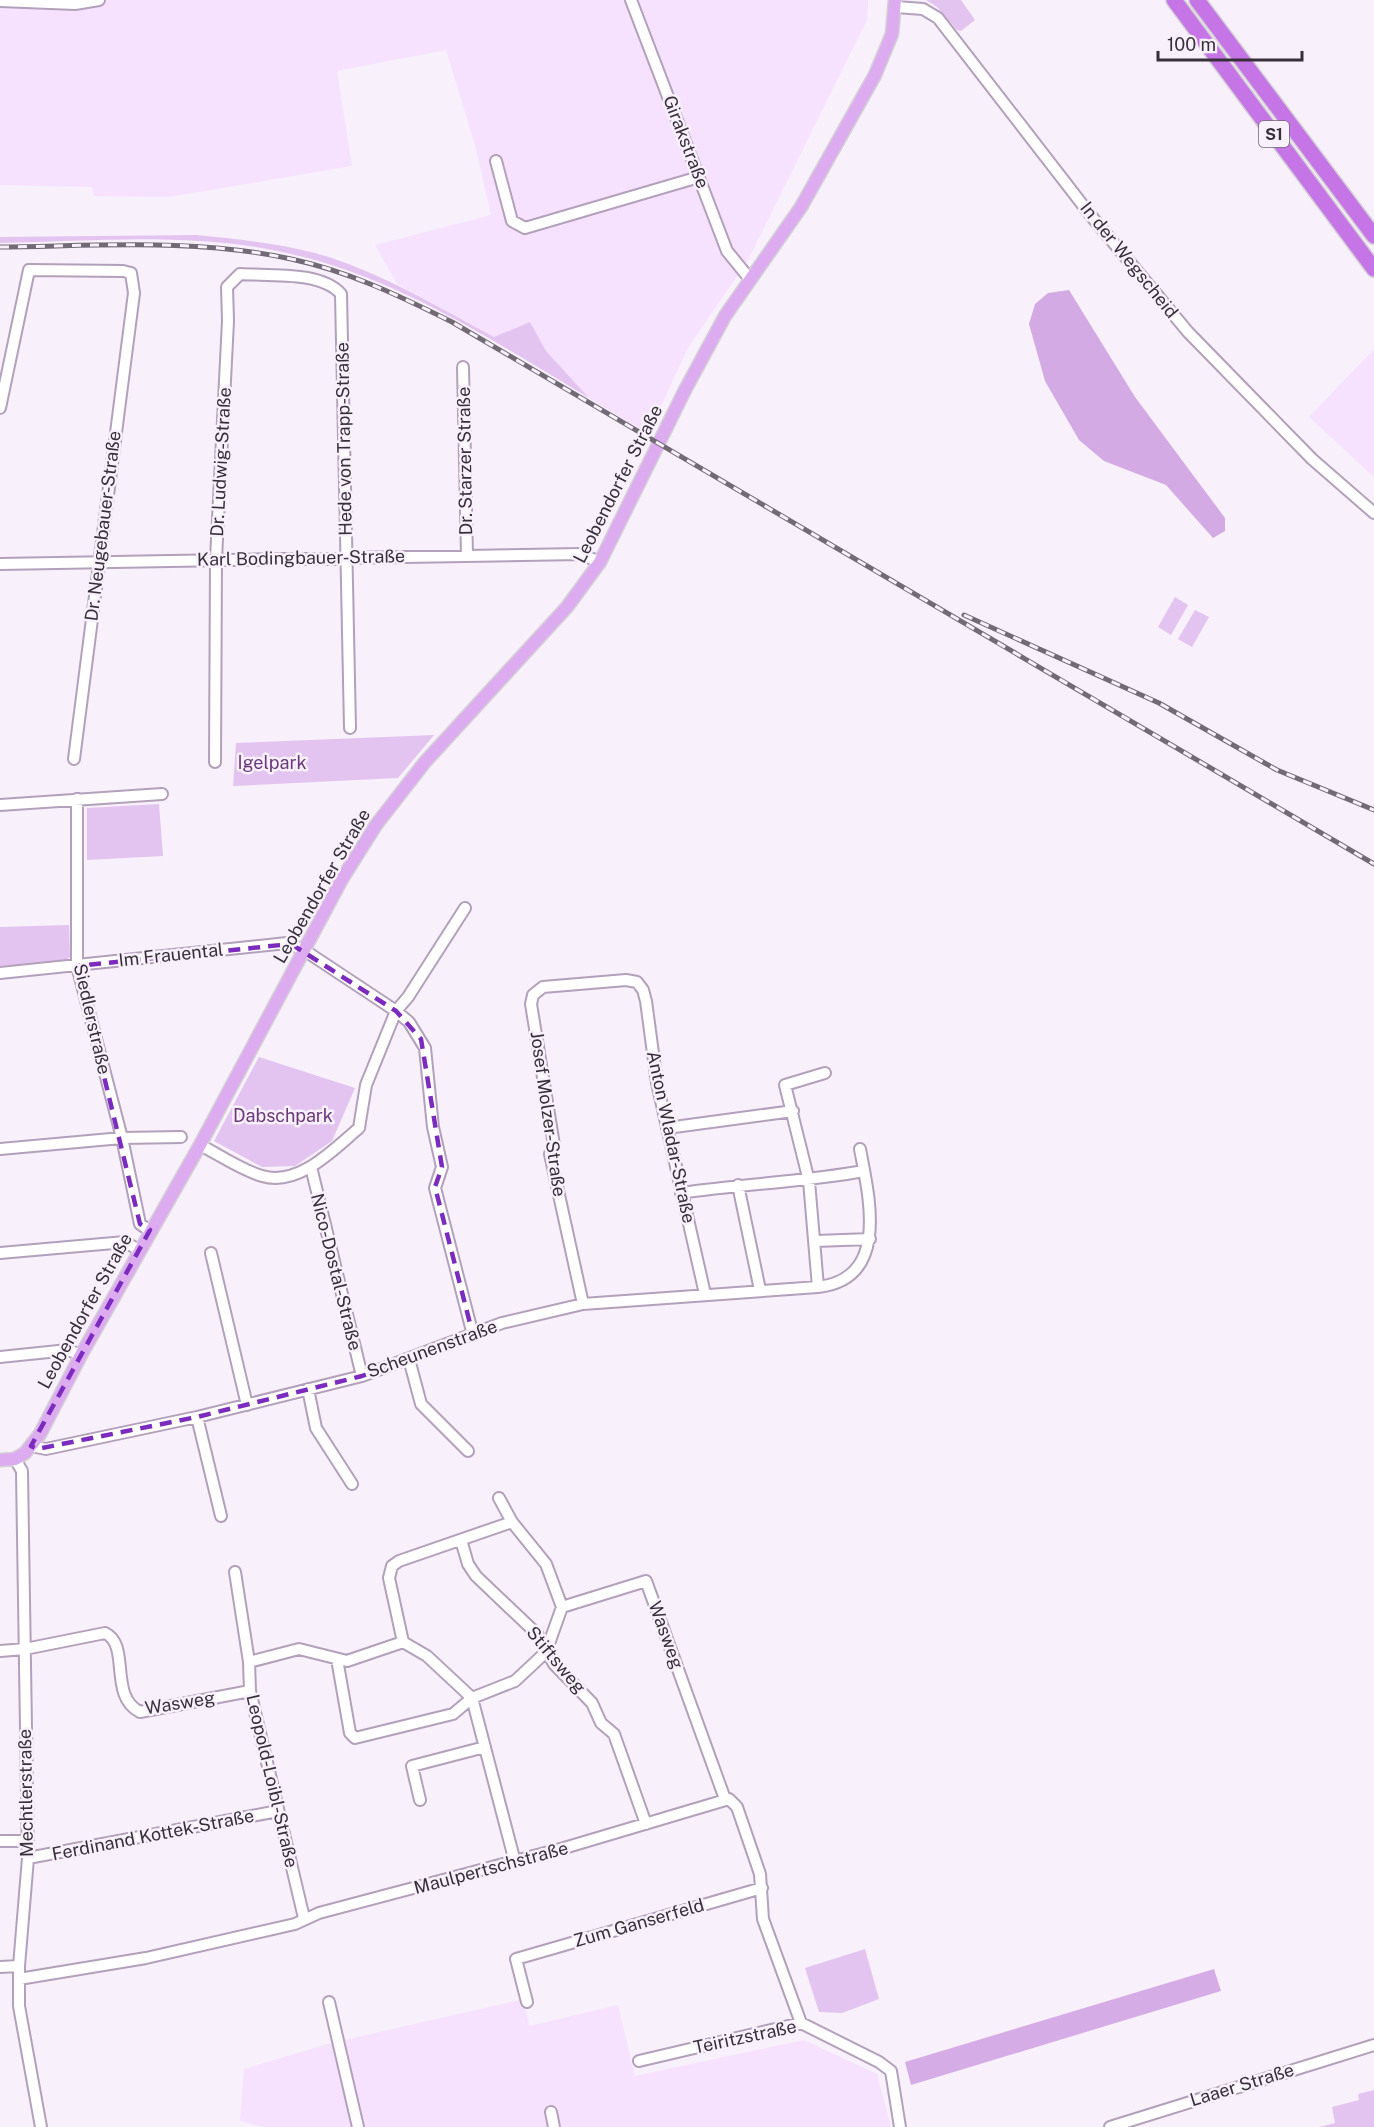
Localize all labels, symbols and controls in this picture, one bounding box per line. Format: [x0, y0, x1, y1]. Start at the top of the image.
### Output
scale bar [1158, 24, 1302, 62]
text: 100 m [1167, 34, 1216, 55]
street label: Girakstraße [659, 92, 714, 191]
road number: S1 [1259, 121, 1289, 147]
street label: In der Wegscheid [1076, 197, 1183, 322]
street label: Hede von Trapp-Straße [331, 342, 356, 536]
street label: Dr. Ludwig-Straße [206, 387, 235, 537]
street label: Dr. Starzer Straße [453, 387, 476, 536]
street label: Leobendorfer Straße [569, 401, 667, 566]
street label: Dr. Neugebauer-Straße [80, 430, 125, 622]
street label: Karl Bodingbauer-Straße [197, 545, 405, 570]
park label: Igelpark [237, 752, 307, 773]
street label: Leobendorfer Straße [269, 805, 374, 967]
street label: Im Frauental [117, 939, 224, 970]
street label: Siedlerstraße [70, 961, 115, 1076]
street label: Josef Molzer-Straße [527, 1030, 570, 1198]
street label: Anton Wladar-Straße [643, 1049, 700, 1225]
park label: Dabschpark [233, 1105, 333, 1126]
street label: Nico-Dostal-Straße [307, 1191, 366, 1353]
street label: Leobendorfer Straße [33, 1229, 136, 1392]
street label: Scheunenstraße [364, 1315, 500, 1382]
street label: Wasweg [645, 1598, 688, 1672]
street label: Stiftsweg [522, 1622, 590, 1697]
street label: Wasweg [143, 1687, 216, 1718]
street label: Leopold-Loibl-Straße [242, 1692, 303, 1870]
street label: Mechtlerstraße [14, 1729, 37, 1857]
street label: Ferdinand Kottek-Straße [50, 1805, 256, 1864]
street label: Maulpertschstraße [411, 1837, 570, 1898]
street label: Zum Ganserfeld [571, 1894, 707, 1951]
street label: Teiritzstraße [691, 2015, 798, 2058]
street label: Laaer Straße [1187, 2059, 1296, 2110]

